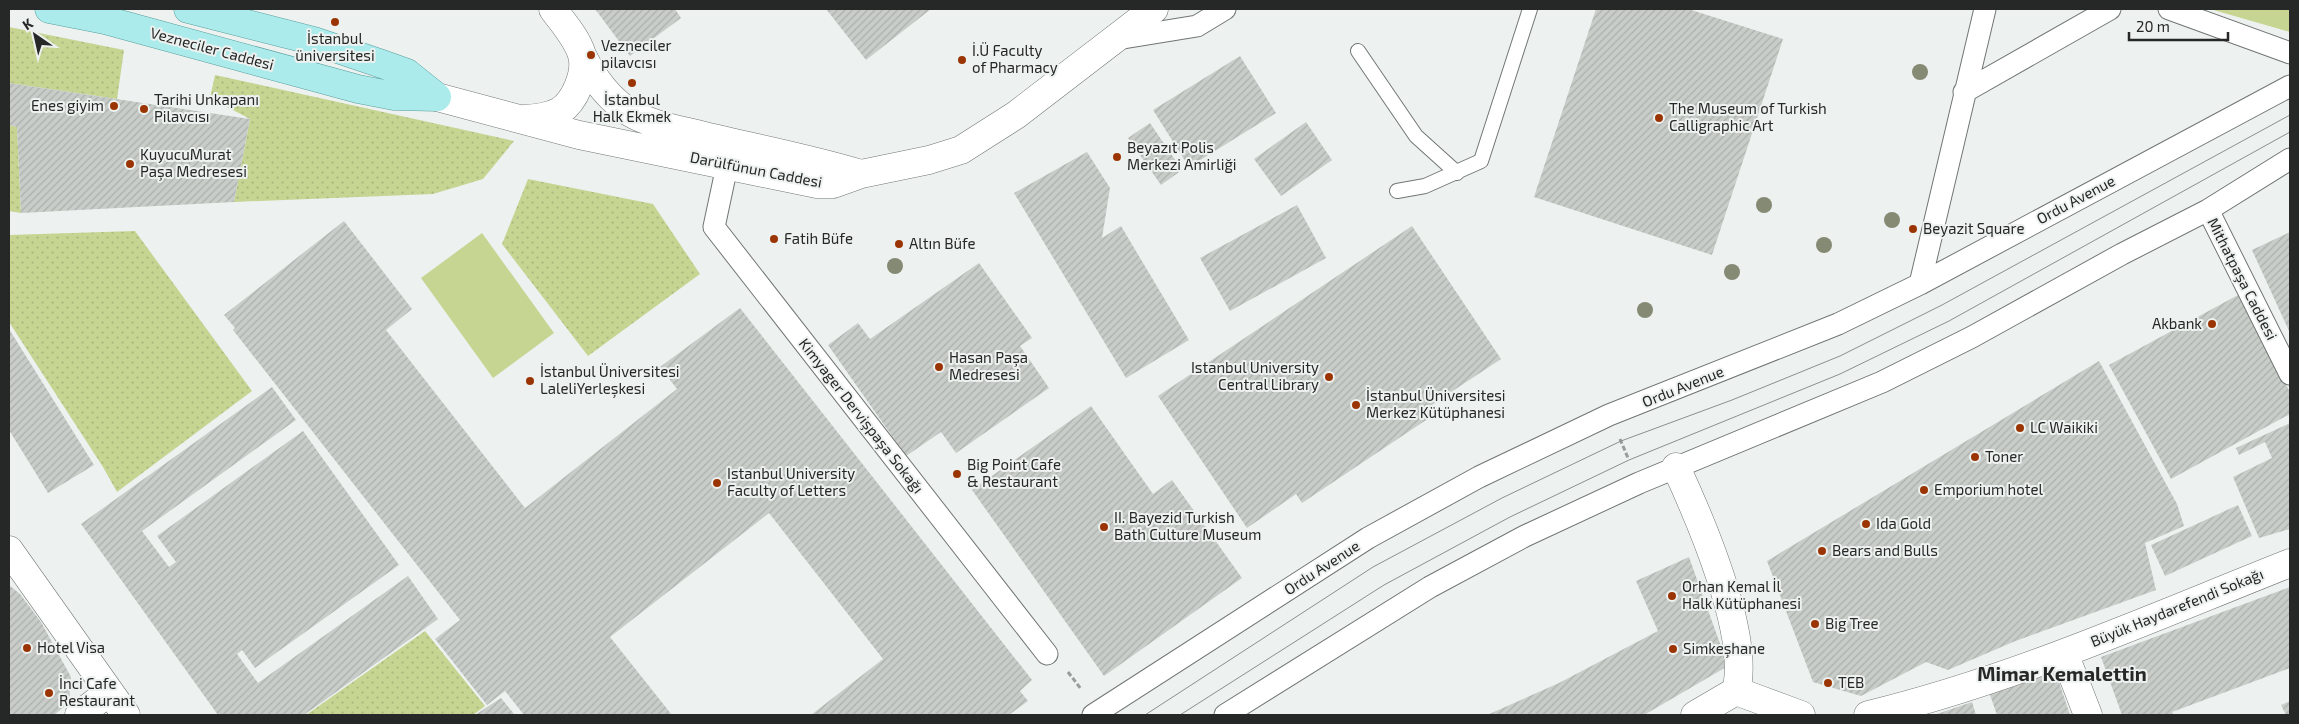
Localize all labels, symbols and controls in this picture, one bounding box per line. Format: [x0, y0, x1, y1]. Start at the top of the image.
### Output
north arrow [10, 10, 60, 60]
scale bar [2129, 10, 2228, 42]
text: K [19, 14, 36, 33]
marker: İstanbul üniversitesi [329, 16, 341, 28]
text: 20 m [2136, 17, 2170, 35]
street label: Vezneciler Caddesi [149, 23, 276, 73]
place label: İstanbul üniversitesi [295, 29, 375, 64]
place label: Vezneciler pilavcısı [601, 36, 672, 71]
place label: İ.Ü Faculty of Pharmacy [972, 41, 1058, 76]
marker: Vezneciler pilavcısı [585, 49, 597, 61]
marker: İ.Ü Faculty of Pharmacy [956, 54, 968, 66]
marker: İstanbul Halk Ekmek [626, 77, 638, 89]
place label: Tarihi Unkapanı Pilavcısı [154, 90, 259, 125]
place label: İstanbul Halk Ekmek [593, 90, 672, 125]
place label: Enes giyim [31, 96, 104, 114]
place label: The Museum of Turkish Calligraphic Art [1669, 99, 1827, 134]
marker: Enes giyim [108, 100, 120, 112]
marker: Tarihi Unkapanı Pilavcısı [138, 103, 150, 115]
marker: The Museum of Turkish Calligraphic Art [1653, 112, 1665, 124]
place label: Beyazıt Polis Merkezi Amirliği [1127, 138, 1237, 173]
place label: KuyucuMurat Paşa Medresesi [140, 145, 247, 181]
street label: Darülfünun Caddesi [689, 147, 824, 191]
marker: Beyazıt Polis Merkezi Amirliği [1111, 151, 1123, 163]
marker: KuyucuMurat Paşa Medresesi [124, 158, 136, 170]
street label: Ordu Avenue [2033, 171, 2118, 227]
street label: Mithatpaşa Caddesi [2203, 214, 2282, 343]
place label: Beyazit Square [1923, 219, 2024, 237]
marker: Beyazit Square [1907, 223, 1919, 235]
place label: Fatih Büfe [784, 229, 853, 247]
marker: Fatih Büfe [768, 233, 780, 245]
place label: Altın Büfe [909, 234, 976, 252]
marker: Altın Büfe [893, 238, 905, 250]
place label: Akbank [2152, 314, 2202, 332]
marker: Akbank [2206, 318, 2218, 330]
street label: Kimyager Dervişpaşa Sokağı [795, 334, 928, 497]
place label: Hasan Paşa Medresesi [949, 348, 1028, 383]
place label: Istanbul University Central Library [1191, 358, 1319, 393]
marker: Hasan Paşa Medresesi [933, 361, 945, 373]
place label: İstanbul Üniversitesi LaleliYerleşkesi [540, 362, 680, 398]
street label: Ordu Avenue [1639, 362, 1726, 411]
marker: Istanbul University Central Library [1323, 371, 1335, 383]
marker: İstanbul Üniversitesi LaleliYerleşkesi [524, 375, 536, 387]
place label: İstanbul Üniversitesi Merkez Kütüphanesi [1366, 386, 1506, 421]
marker: İstanbul Üniversitesi Merkez Kütüphanesi [1350, 399, 1362, 411]
place label: LC Waikiki [2030, 418, 2098, 436]
marker: LC Waikiki [2014, 422, 2026, 434]
place label: Toner [1985, 447, 2023, 465]
marker: Toner [1969, 451, 1981, 463]
place label: Big Point Cafe & Restaurant [967, 455, 1061, 490]
place label: Istanbul University Faculty of Letters [727, 464, 855, 499]
marker: Big Point Cafe & Restaurant [951, 468, 963, 480]
marker: Istanbul University Faculty of Letters [711, 477, 723, 489]
place label: Emporium hotel [1934, 480, 2044, 498]
marker: Emporium hotel [1918, 484, 1930, 496]
place label: II. Bayezid Turkish Bath Culture Museum [1114, 508, 1261, 543]
place label: Ida Gold [1876, 514, 1931, 532]
marker: Ida Gold [1860, 518, 1872, 530]
marker: II. Bayezid Turkish Bath Culture Museum [1098, 521, 1110, 533]
street label: Ordu Avenue [1280, 536, 1363, 598]
place label: Bears and Bulls [1832, 541, 1938, 559]
marker: Bears and Bulls [1816, 545, 1828, 557]
street label: Büyük Haydarefendi Sokağı [2088, 564, 2266, 650]
place label: Orhan Kemal İl Halk Kütüphanesi [1682, 577, 1801, 612]
marker: Orhan Kemal İl Halk Kütüphanesi [1666, 590, 1678, 602]
place label: Big Tree [1825, 614, 1879, 632]
marker: Big Tree [1809, 618, 1821, 630]
place label: Hotel Visa [37, 638, 105, 656]
place label: Simkeşhane [1683, 639, 1765, 658]
marker: Hotel Visa [21, 642, 33, 654]
marker: Simkeşhane [1667, 643, 1679, 655]
district label: Mimar Kemalettin [1977, 661, 2147, 685]
place label: TEB [1838, 673, 1864, 691]
place label: İnci Cafe Restaurant [59, 674, 135, 709]
marker: TEB [1822, 677, 1834, 689]
marker: İnci Cafe Restaurant [43, 687, 55, 699]

